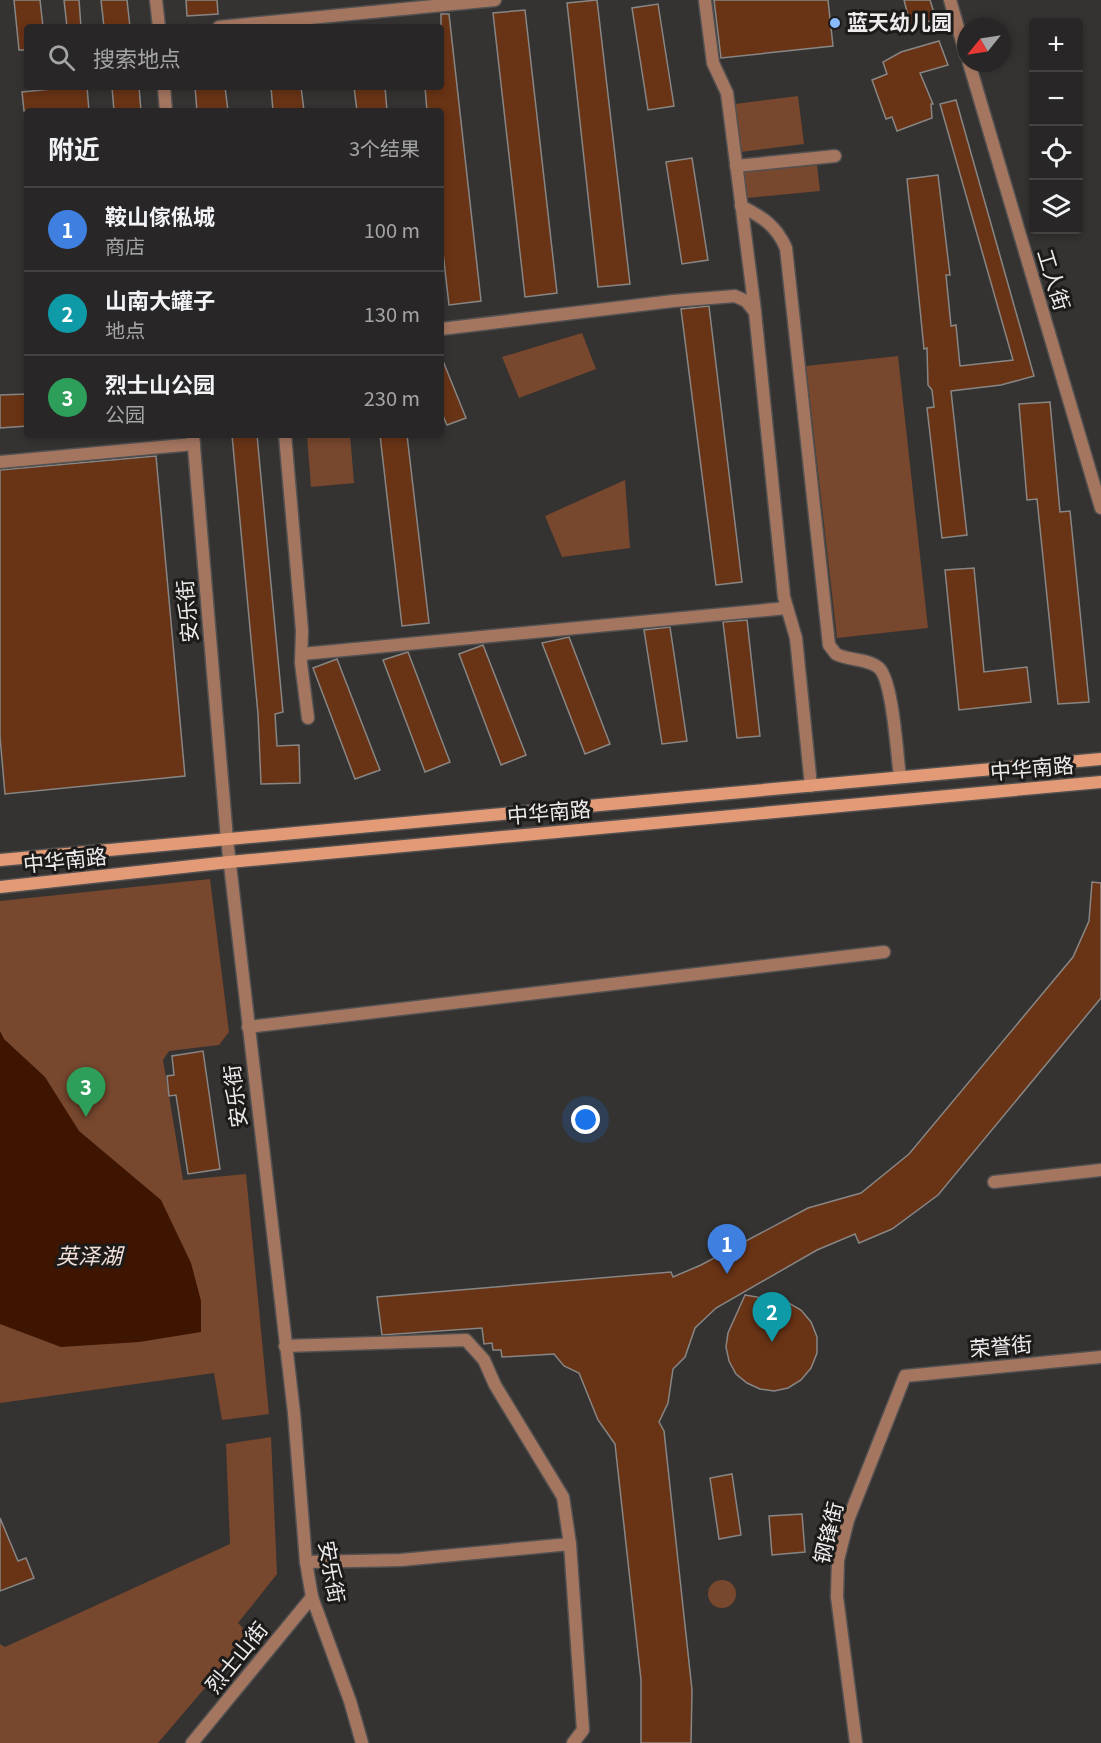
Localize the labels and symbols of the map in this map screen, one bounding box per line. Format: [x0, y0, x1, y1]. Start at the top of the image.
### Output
place label: 蓝天幼儿园 [847, 6, 952, 36]
marker: 蓝天幼儿园 [828, 16, 842, 30]
north arrow [957, 18, 1011, 72]
street label: 工人街 [1031, 245, 1078, 314]
street label: 安乐街 [168, 578, 204, 644]
street label: 中华南路 [989, 748, 1075, 786]
street label: 中华南路 [506, 792, 592, 830]
street label: 中华南路 [21, 840, 108, 878]
street label: 安乐街 [215, 1063, 253, 1129]
pin: 3 [66, 1068, 106, 1117]
your location [571, 1105, 600, 1134]
pin: 1 [708, 1224, 746, 1274]
water label: 英泽湖 [56, 1238, 125, 1270]
pin: 2 [752, 1292, 792, 1342]
street label: 荣誉街 [968, 1327, 1034, 1363]
street label: 钢锋街 [805, 1498, 849, 1567]
street label: 安乐街 [313, 1538, 353, 1605]
street label: 烈士山街 [197, 1615, 274, 1699]

